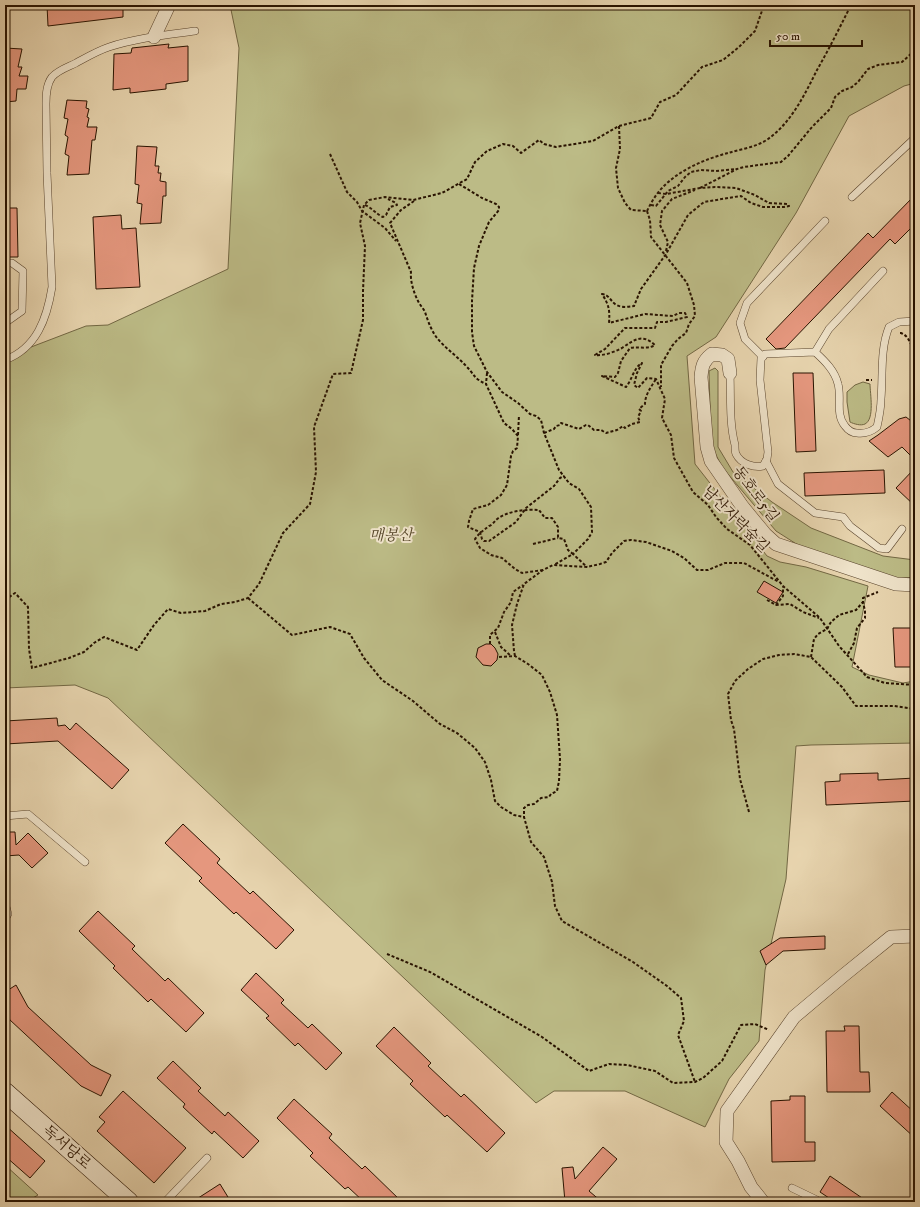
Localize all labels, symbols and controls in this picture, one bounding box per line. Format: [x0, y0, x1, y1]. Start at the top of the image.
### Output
scale bar [770, 22, 862, 48]
text: 50 m [776, 29, 800, 44]
street label: 동호로5길 [728, 462, 783, 526]
street label: 남산자락숲길 [698, 482, 773, 557]
park label: 매봉산 [369, 526, 415, 545]
street label: 독서당로 [39, 1121, 95, 1174]

